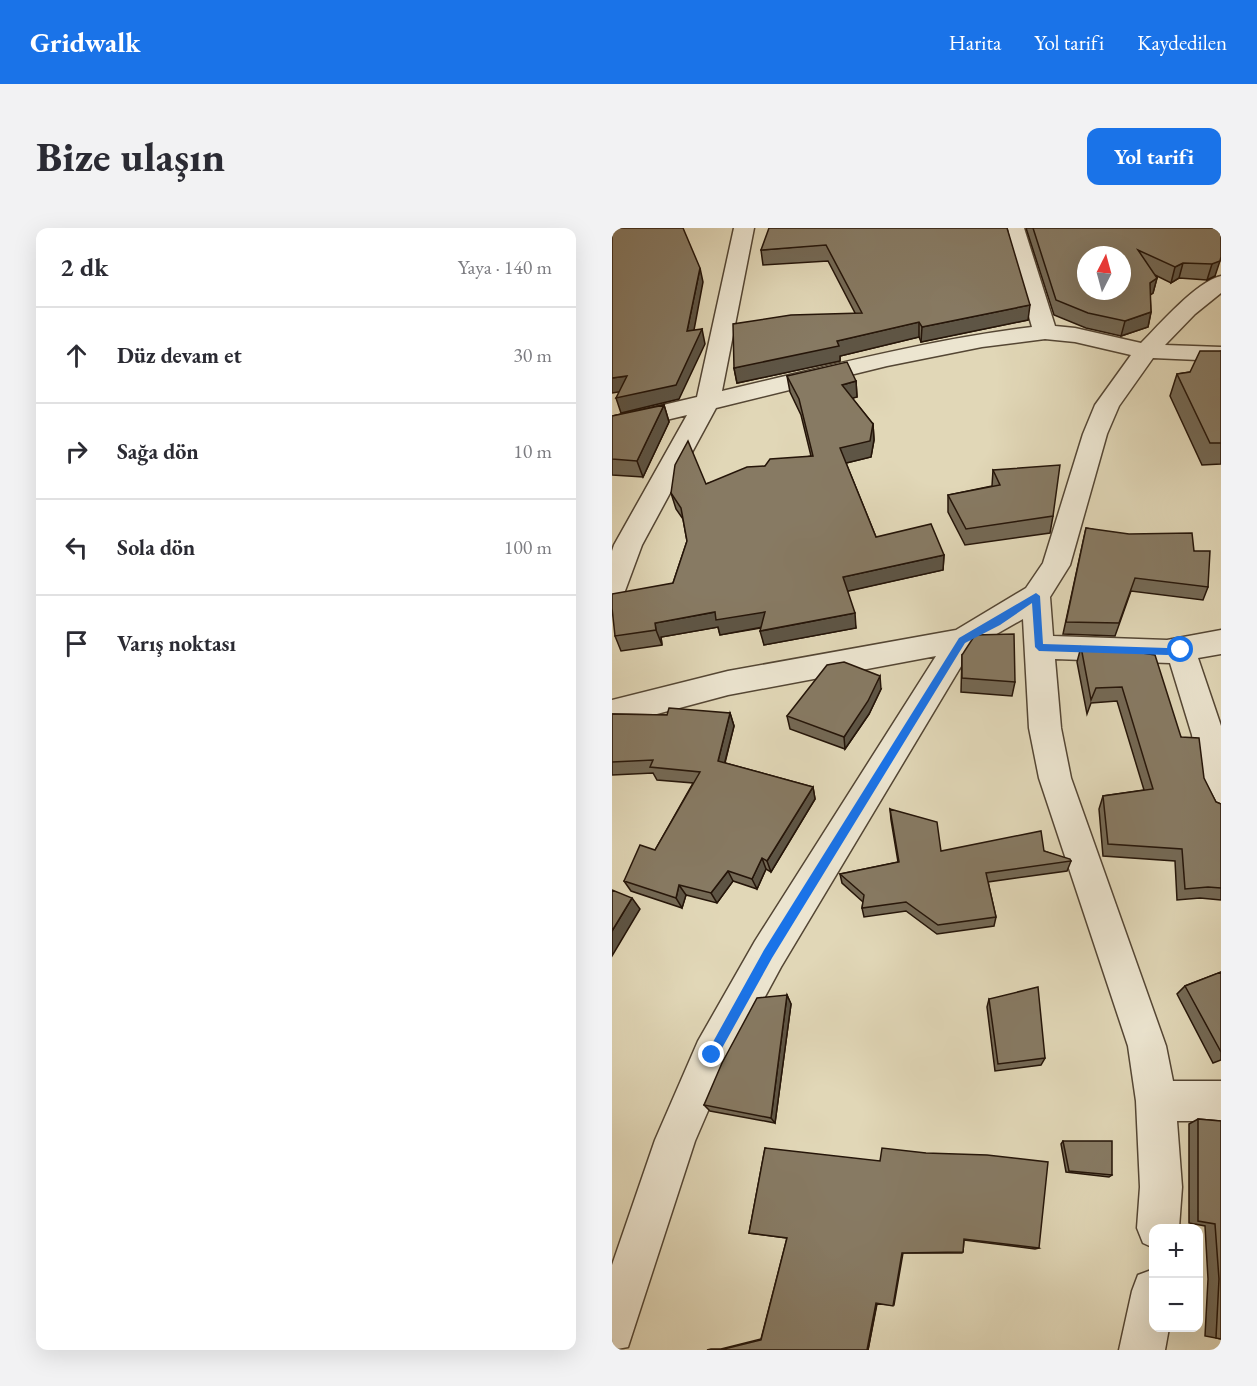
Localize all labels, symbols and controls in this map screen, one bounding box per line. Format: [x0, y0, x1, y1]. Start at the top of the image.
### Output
text: Gridwalk [30, 24, 141, 60]
text: Harita [949, 29, 1001, 56]
text: Yol tarifi [1034, 29, 1104, 56]
text: Kaydedilen [1137, 29, 1227, 56]
button: Yol tarifi [1087, 128, 1221, 185]
text: Bize ulaşın [36, 129, 225, 184]
north arrow [1077, 246, 1131, 300]
text: 2 dk [60, 250, 109, 284]
text: Yaya · 140 m [458, 254, 552, 280]
icon: ahead [60, 339, 93, 372]
text: Düz devam et [117, 341, 242, 370]
text: 30 m [513, 342, 552, 368]
icon: right [60, 435, 93, 468]
text: Sağa dön [117, 437, 199, 466]
text: 10 m [513, 438, 552, 464]
icon: left [60, 531, 93, 564]
text: Sola dön [117, 533, 195, 562]
text: 100 m [504, 534, 552, 560]
icon: arrive [60, 627, 93, 660]
text: Varış noktası [117, 629, 236, 658]
route start [1167, 636, 1193, 662]
route end [698, 1041, 724, 1067]
map controls [1149, 1224, 1203, 1332]
button: + [1149, 1224, 1203, 1278]
button: − [1149, 1278, 1203, 1332]

